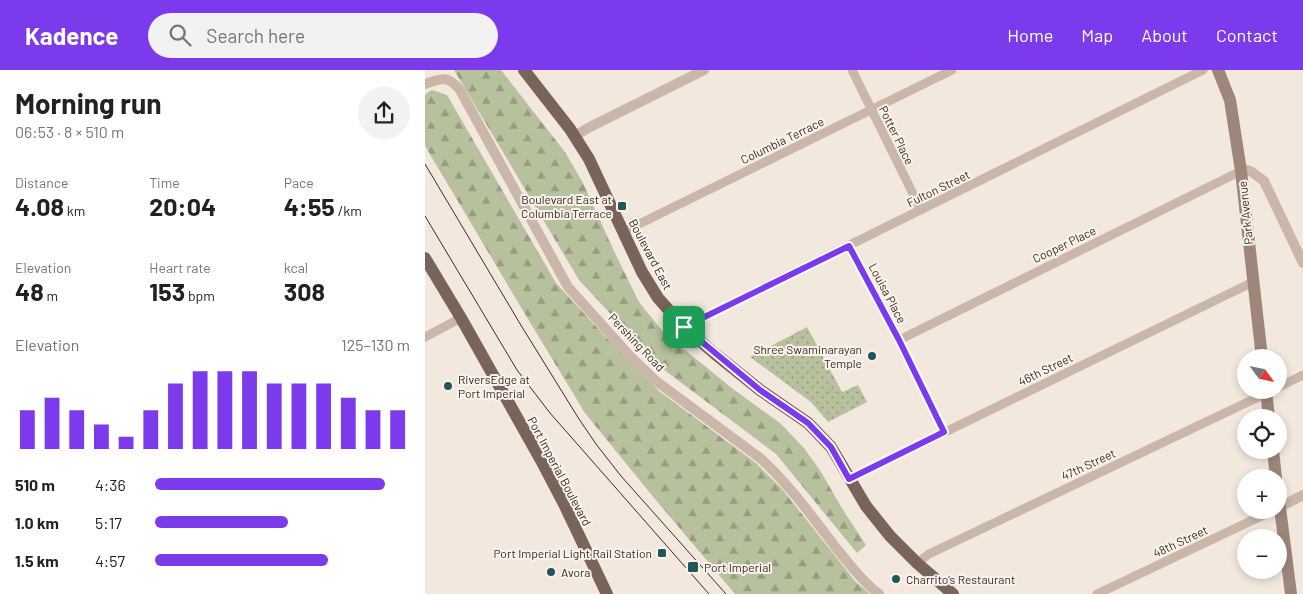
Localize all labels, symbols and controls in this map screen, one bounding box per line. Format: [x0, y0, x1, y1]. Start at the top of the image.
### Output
search box [148, 13, 498, 58]
text: Kadence [25, 21, 118, 50]
icon: search [166, 21, 194, 49]
text: Search here [206, 24, 305, 47]
text: Home [1007, 24, 1053, 46]
text: Map [1081, 24, 1113, 46]
text: About [1141, 24, 1188, 46]
text: Contact [1216, 24, 1278, 46]
text: Morning run [15, 86, 162, 120]
button: share [358, 87, 410, 139]
street label: Potter Place [877, 103, 917, 167]
street label: Columbia Terrace [738, 114, 826, 166]
text: 06:53 · 8 × 510 m [15, 122, 124, 141]
street label: Fulton Street [904, 167, 972, 209]
text: Distance [15, 174, 68, 191]
text: Time [149, 174, 180, 191]
text: Pace [284, 174, 314, 191]
street label: Park Avenue [1235, 180, 1255, 246]
text: 4.08 [15, 191, 64, 221]
text: 20:04 [149, 191, 216, 221]
text: 4:55 [284, 191, 335, 221]
place label: Boulevard East at Columbia Terrace [521, 192, 612, 220]
marker: Boulevard East at Columbia Terrace [616, 200, 628, 212]
text: km [64, 202, 85, 219]
text: /km [335, 202, 362, 219]
street label: Boulevard East [627, 216, 675, 292]
street label: Cooper Place [1030, 223, 1098, 265]
text: Elevation [15, 259, 71, 276]
text: Heart rate [149, 259, 211, 276]
text: kcal [284, 259, 308, 276]
street label: Louisa Place [866, 261, 910, 325]
text: 48 [15, 276, 44, 306]
text: 153 [149, 276, 185, 306]
text: 308 [284, 276, 325, 306]
text: m [44, 287, 58, 304]
text: bpm [185, 287, 215, 304]
pin [663, 306, 705, 348]
street label: Pershing Road [606, 310, 668, 374]
icon: arrive [670, 313, 698, 341]
text: Elevation [15, 335, 79, 354]
text: 125–130 m [341, 335, 410, 354]
place label: Shree Swaminarayan Temple [753, 342, 862, 370]
north arrow [1237, 349, 1287, 399]
map controls [1237, 349, 1287, 579]
marker: Shree Swaminarayan Temple [866, 350, 878, 362]
street label: 46th Street [1016, 350, 1074, 388]
place label: RiversEdge at Port Imperial [458, 372, 530, 400]
marker: RiversEdge at Port Imperial [442, 380, 454, 392]
button: locate [1237, 409, 1287, 459]
street label: Port Imperial Boulevard [525, 414, 595, 528]
street label: 47th Street [1059, 445, 1117, 483]
button: + [1237, 469, 1287, 519]
text: 510 m [15, 475, 55, 494]
text: 4:36 [95, 475, 126, 494]
text: 1.0 km [15, 513, 59, 532]
text: 5:17 [95, 513, 122, 532]
street label: 48th Street [1150, 522, 1210, 560]
button: − [1237, 529, 1287, 579]
place label: Port Imperial Light Rail Station [493, 546, 652, 560]
marker: Port Imperial Light Rail Station [656, 547, 668, 559]
text: 1.5 km [15, 551, 59, 570]
text: 4:57 [95, 551, 125, 570]
marker: Port Imperial [686, 560, 700, 574]
place label: Port Imperial [704, 560, 771, 574]
place label: Avora [561, 565, 590, 579]
marker: Avora [545, 566, 557, 578]
place label: Charrito's Restaurant [906, 572, 1015, 586]
marker: Charrito's Restaurant [890, 573, 902, 585]

